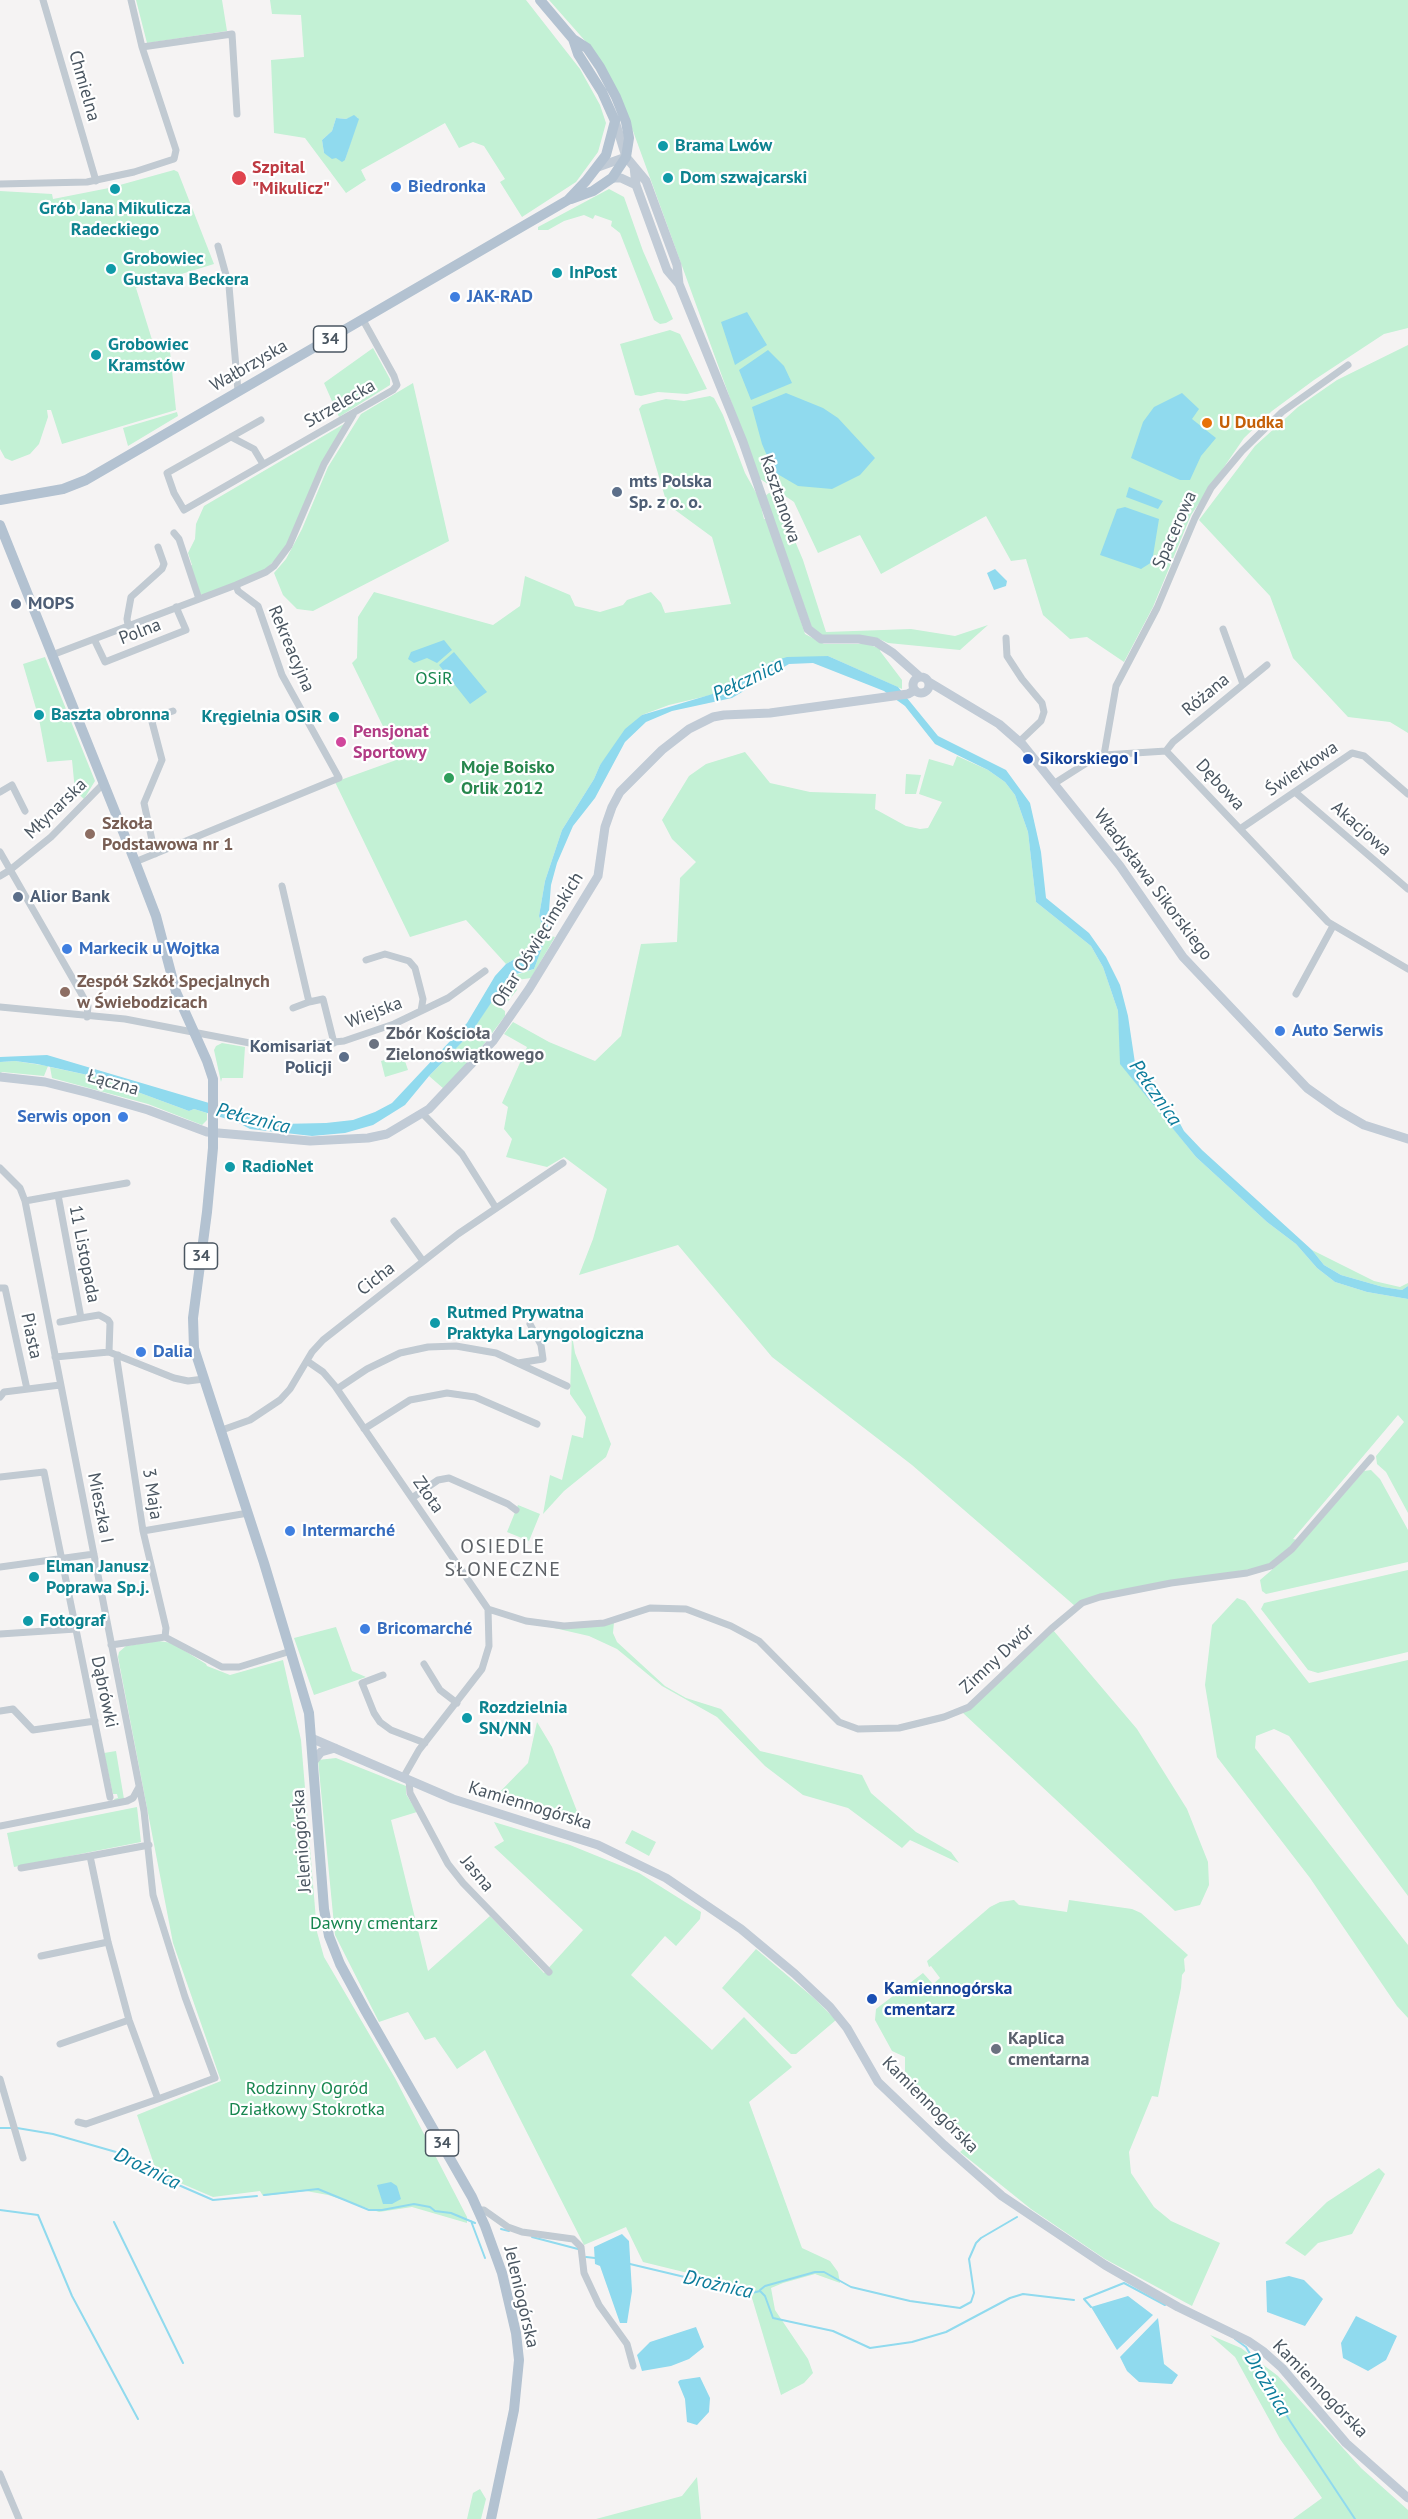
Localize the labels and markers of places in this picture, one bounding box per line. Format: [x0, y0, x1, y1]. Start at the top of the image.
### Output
place label: Brama Lwów [675, 135, 772, 157]
marker: Brama Lwów [656, 139, 670, 153]
place label: Szpital "Mikulicz" [252, 157, 330, 200]
place label: Dom szwajcarski [680, 167, 807, 189]
marker: Szpital "Mikulicz" [230, 169, 248, 187]
marker: Dom szwajcarski [661, 171, 675, 185]
place label: Biedronka [408, 176, 486, 198]
marker: Biedronka [389, 180, 403, 194]
marker: Grób Jana Mikulicza Radeckiego [108, 182, 122, 196]
place label: Grób Jana Mikulicza Radeckiego [39, 198, 191, 240]
place label: Grobowiec Gustava Beckera [123, 248, 249, 290]
marker: Grobowiec Gustava Beckera [104, 262, 118, 276]
place label: InPost [569, 262, 617, 284]
marker: InPost [550, 266, 564, 280]
place label: JAK-RAD [467, 286, 533, 308]
marker: JAK-RAD [448, 290, 462, 304]
place label: Grobowiec Kramstów [108, 334, 189, 376]
marker: Grobowiec Kramstów [89, 348, 103, 362]
place label: U Dudka [1219, 412, 1284, 434]
marker: U Dudka [1200, 416, 1214, 430]
place label: mts Polska Sp. z o. o. [629, 471, 712, 514]
marker: mts Polska Sp. z o. o. [610, 485, 624, 499]
place label: MOPS [28, 593, 74, 615]
marker: MOPS [9, 597, 23, 611]
place label: Baszta obronna [51, 704, 170, 726]
place label: Kręgielnia OSiR [201, 706, 322, 728]
marker: Baszta obronna [32, 708, 46, 722]
marker: Kręgielnia OSiR [327, 710, 341, 724]
place label: Pensjonat Sportowy [353, 721, 429, 764]
marker: Pensjonat Sportowy [334, 735, 348, 749]
place label: Sikorskiego I [1040, 748, 1138, 770]
marker: Sikorskiego I [1021, 752, 1035, 766]
place label: Moje Boisko Orlik 2012 [461, 757, 555, 800]
marker: Moje Boisko Orlik 2012 [442, 771, 456, 785]
place label: Szkoła Podstawowa nr 1 [102, 813, 233, 856]
marker: Szkoła Podstawowa nr 1 [83, 827, 97, 841]
place label: Alior Bank [30, 886, 110, 908]
marker: Alior Bank [11, 890, 25, 904]
place label: Markecik u Wojtka [79, 938, 220, 960]
marker: Markecik u Wojtka [60, 942, 74, 956]
place label: Zespół Szkół Specjalnych w Świebodzicach [77, 971, 270, 1014]
marker: Zespół Szkół Specjalnych w Świebodzicach [58, 985, 72, 999]
place label: Auto Serwis [1292, 1020, 1383, 1042]
place label: Zbór Kościoła Zielonoświątkowego [386, 1023, 544, 1066]
marker: Auto Serwis [1273, 1024, 1287, 1038]
place label: Komisariat Policji [250, 1036, 332, 1078]
marker: Zbór Kościoła Zielonoświątkowego [367, 1037, 381, 1051]
marker: Komisariat Policji [337, 1050, 351, 1064]
place label: Serwis opon [17, 1106, 111, 1128]
marker: Serwis opon [116, 1110, 130, 1124]
place label: RadioNet [242, 1156, 313, 1178]
marker: RadioNet [223, 1160, 237, 1174]
place label: Rutmed Prywatna Praktyka Laryngologiczna [447, 1302, 644, 1344]
marker: Rutmed Prywatna Praktyka Laryngologiczna [428, 1316, 442, 1330]
place label: Dalia [153, 1341, 193, 1363]
marker: Dalia [134, 1345, 148, 1359]
place label: Intermarché [302, 1520, 395, 1542]
marker: Intermarché [283, 1524, 297, 1538]
place label: Elman Janusz Poprawa Sp.j. [46, 1556, 149, 1598]
marker: Elman Janusz Poprawa Sp.j. [27, 1570, 41, 1584]
place label: Fotograf [40, 1610, 105, 1632]
marker: Fotograf [21, 1614, 35, 1628]
place label: Bricomarché [377, 1618, 472, 1640]
marker: Bricomarché [358, 1622, 372, 1636]
place label: Rozdzielnia SN/NN [479, 1697, 568, 1740]
marker: Rozdzielnia SN/NN [460, 1711, 474, 1725]
place label: Kamiennogórska cmentarz [884, 1978, 1012, 2020]
marker: Kamiennogórska cmentarz [865, 1992, 879, 2006]
place label: Kaplica cmentarna [1008, 2028, 1090, 2070]
marker: Kaplica cmentarna [989, 2042, 1003, 2056]

